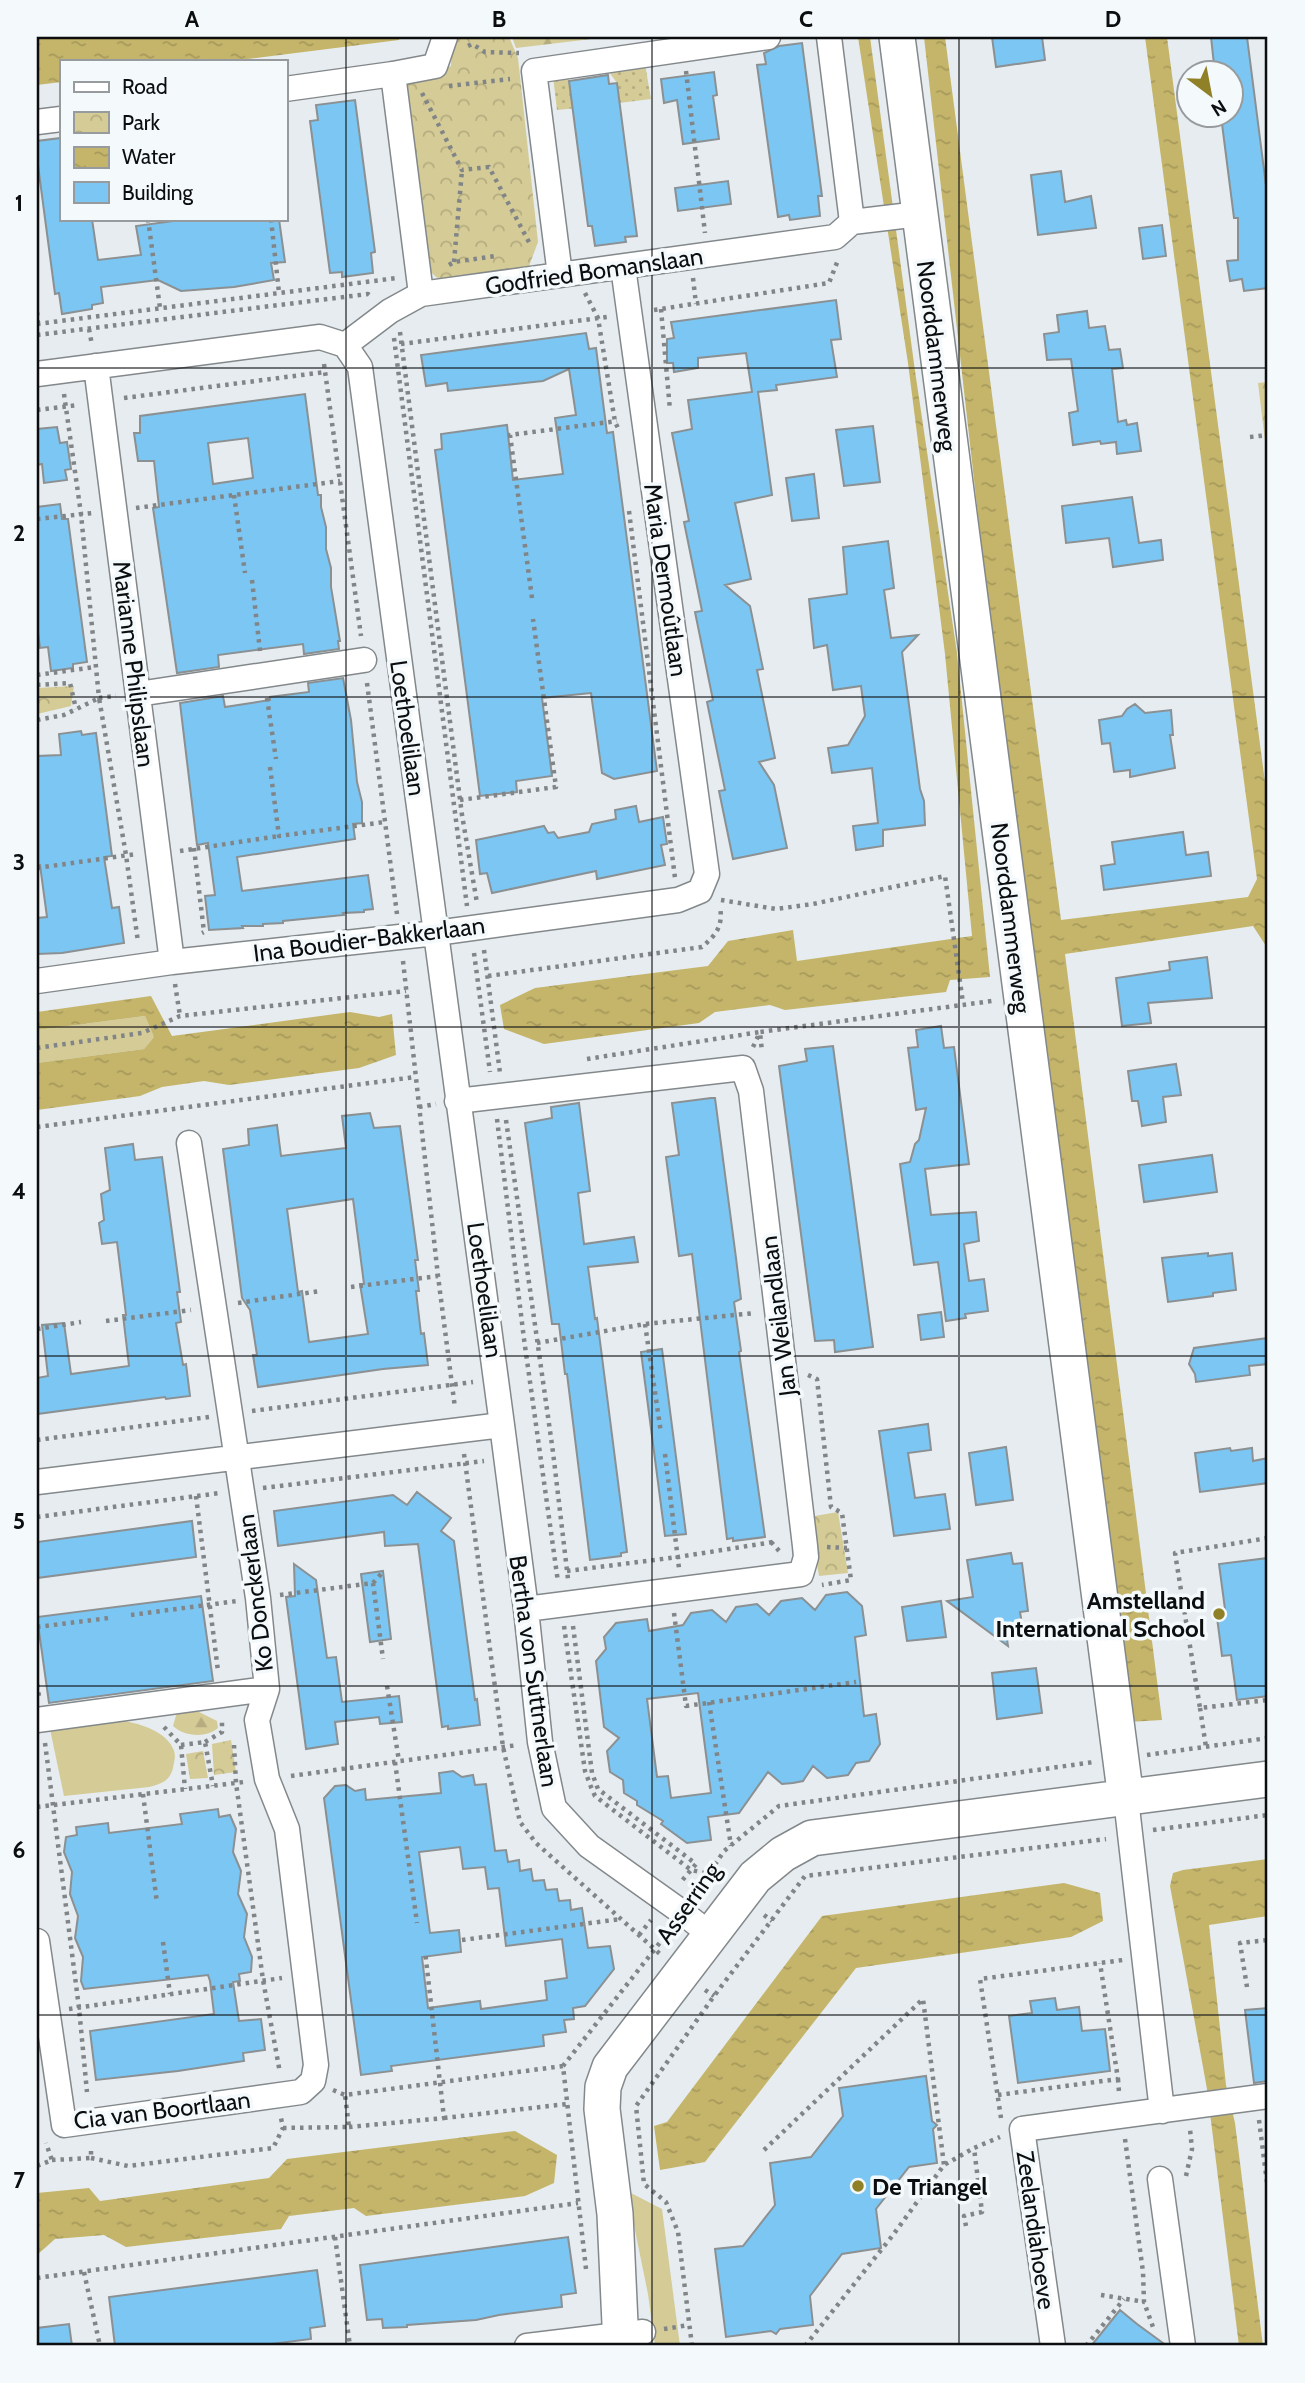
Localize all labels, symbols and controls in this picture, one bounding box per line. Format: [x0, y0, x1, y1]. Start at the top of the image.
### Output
text: A [185, 5, 200, 33]
text: B [492, 5, 506, 33]
text: C [799, 5, 813, 33]
text: D [1105, 5, 1121, 33]
legend [60, 60, 287, 220]
north arrow [1176, 60, 1246, 130]
text: Road [122, 74, 168, 99]
text: N [1207, 95, 1231, 121]
text: Park [122, 110, 160, 135]
text: Water [122, 144, 176, 169]
text: Building [122, 180, 194, 205]
text: 1 [15, 189, 23, 217]
street label: Godfried Bomanslaan [483, 241, 705, 301]
street label: Noorddammerweg [911, 259, 963, 454]
street label: Maria Dermoûtlaan [638, 482, 694, 678]
text: 2 [13, 519, 25, 547]
street label: Marianne Philipslaan [107, 559, 161, 769]
street label: Loethoelilaan [384, 658, 432, 798]
street label: Noorddammerweg [985, 821, 1037, 1016]
text: 3 [13, 848, 25, 876]
street label: Ina Boudier-Bakkerlaan [252, 910, 486, 968]
text: 4 [12, 1177, 26, 1205]
street label: Loethoelilaan [461, 1220, 509, 1360]
street label: Jan Weilandlaan [754, 1234, 802, 1399]
text: 5 [13, 1507, 25, 1535]
street label: Ko Donckerlaan [231, 1513, 279, 1673]
street label: Bertha von Suttnerlaan [503, 1553, 565, 1789]
place label: Amstelland International School [995, 1586, 1205, 1643]
marker: Amstelland International School [1211, 1606, 1227, 1622]
text: 6 [13, 1836, 25, 1864]
street label: Asserring [650, 1856, 727, 1949]
street label: Cia van Boortlaan [72, 2085, 252, 2135]
street label: Zeelandiahoeve [1011, 2149, 1061, 2311]
text: 7 [13, 2166, 25, 2194]
place label: De Triangel [872, 2172, 988, 2201]
marker: De Triangel [850, 2178, 866, 2194]

